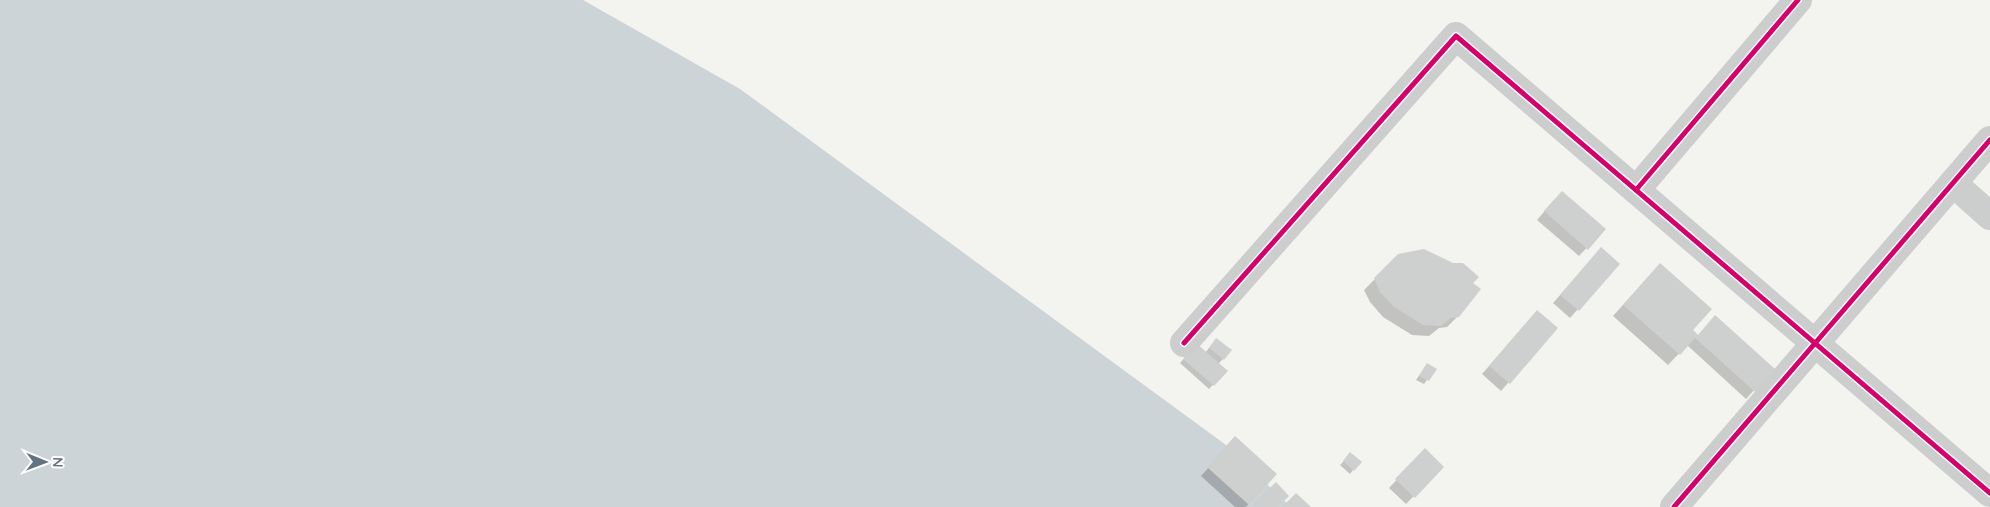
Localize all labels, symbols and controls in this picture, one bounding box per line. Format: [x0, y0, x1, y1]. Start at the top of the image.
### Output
north arrow [20, 437, 70, 487]
text: N [49, 457, 67, 468]

